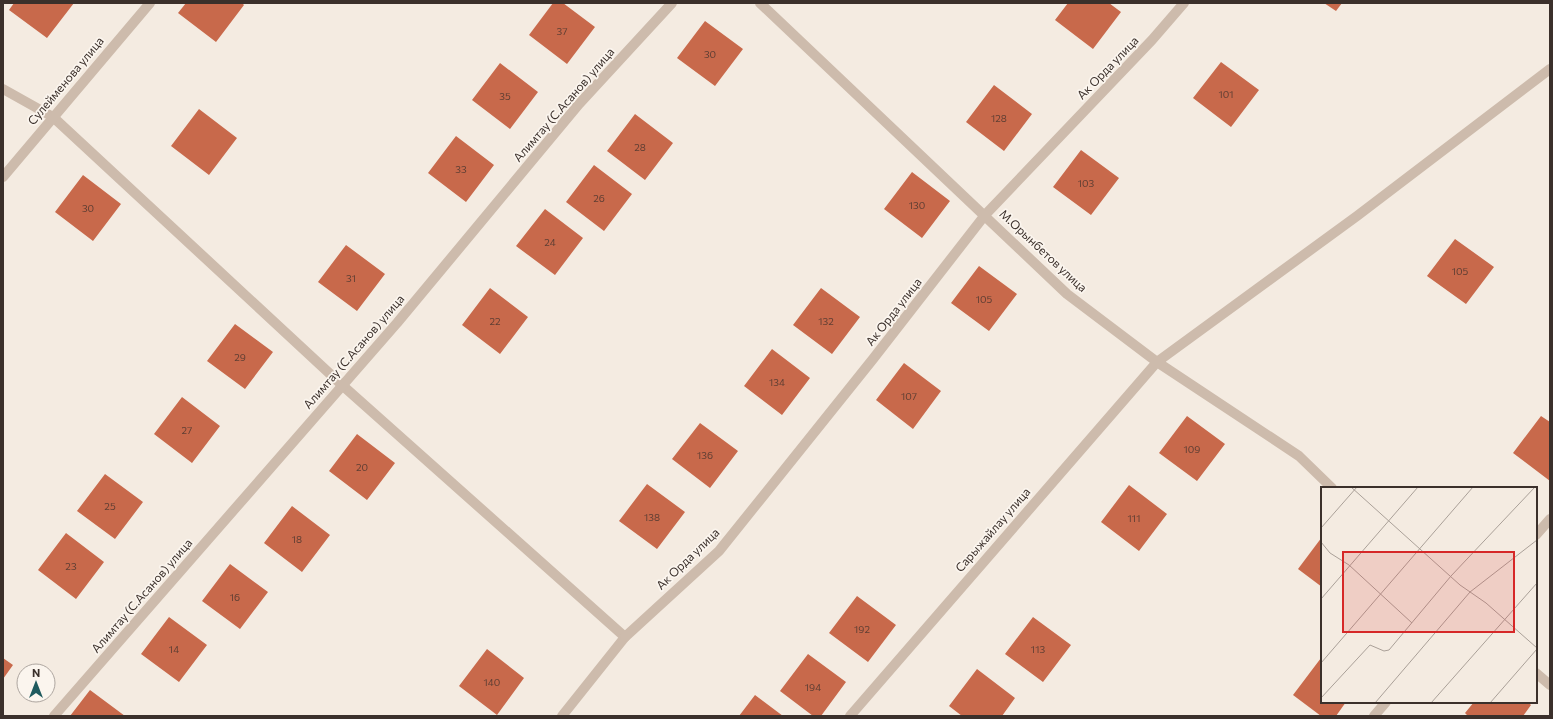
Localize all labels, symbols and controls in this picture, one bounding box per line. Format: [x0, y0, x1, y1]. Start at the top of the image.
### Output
house number: 37 [557, 25, 567, 37]
street label: Ак Орда улица [1074, 33, 1141, 102]
street label: Сулейменова улица [24, 34, 106, 127]
street label: Алимтау (С.Асанов) улица [510, 45, 617, 164]
house number: 30 [704, 48, 716, 60]
house number: 101 [1218, 88, 1234, 100]
house number: 35 [499, 90, 511, 102]
house number: 128 [991, 112, 1007, 124]
house number: 28 [634, 141, 646, 153]
house number: 33 [455, 163, 467, 175]
house number: 103 [1078, 177, 1095, 189]
house number: 26 [593, 192, 605, 204]
house number: 130 [909, 199, 925, 211]
house number: 30 [82, 202, 94, 214]
street label: М.Орынбетов улица [997, 206, 1090, 294]
house number: 24 [544, 236, 556, 248]
house number: 105 [1452, 265, 1469, 277]
house number: 31 [346, 272, 356, 284]
street label: Ак Орда улица [862, 275, 924, 348]
street label: Алимтау (С.Асанов) улица [300, 292, 407, 411]
house number: 105 [976, 293, 993, 305]
house number: 22 [489, 315, 501, 327]
house number: 132 [818, 315, 834, 327]
house number: 29 [234, 351, 246, 363]
house number: 134 [769, 376, 785, 388]
house number: 107 [901, 390, 917, 402]
house number: 27 [182, 424, 192, 436]
house number: 109 [1184, 443, 1200, 455]
house number: 136 [697, 449, 713, 461]
house number: 20 [356, 461, 368, 473]
street label: Сарыжайлау улица [952, 484, 1033, 574]
inset map [1321, 487, 1537, 703]
house number: 25 [104, 500, 116, 512]
house number: 138 [644, 511, 660, 523]
house number: 111 [1128, 512, 1140, 524]
street label: Ак Орда улица [653, 525, 722, 592]
house number: 18 [292, 533, 302, 545]
street label: Алимтау (С.Асанов) улица [88, 536, 195, 655]
house number: 23 [65, 560, 77, 572]
house number: 16 [230, 591, 240, 603]
house number: 192 [854, 623, 870, 635]
house number: 14 [169, 643, 179, 655]
house number: 113 [1031, 643, 1045, 655]
north arrow [16, 663, 56, 703]
text: N [32, 666, 40, 679]
house number: 140 [484, 676, 500, 688]
house number: 194 [805, 681, 821, 693]

